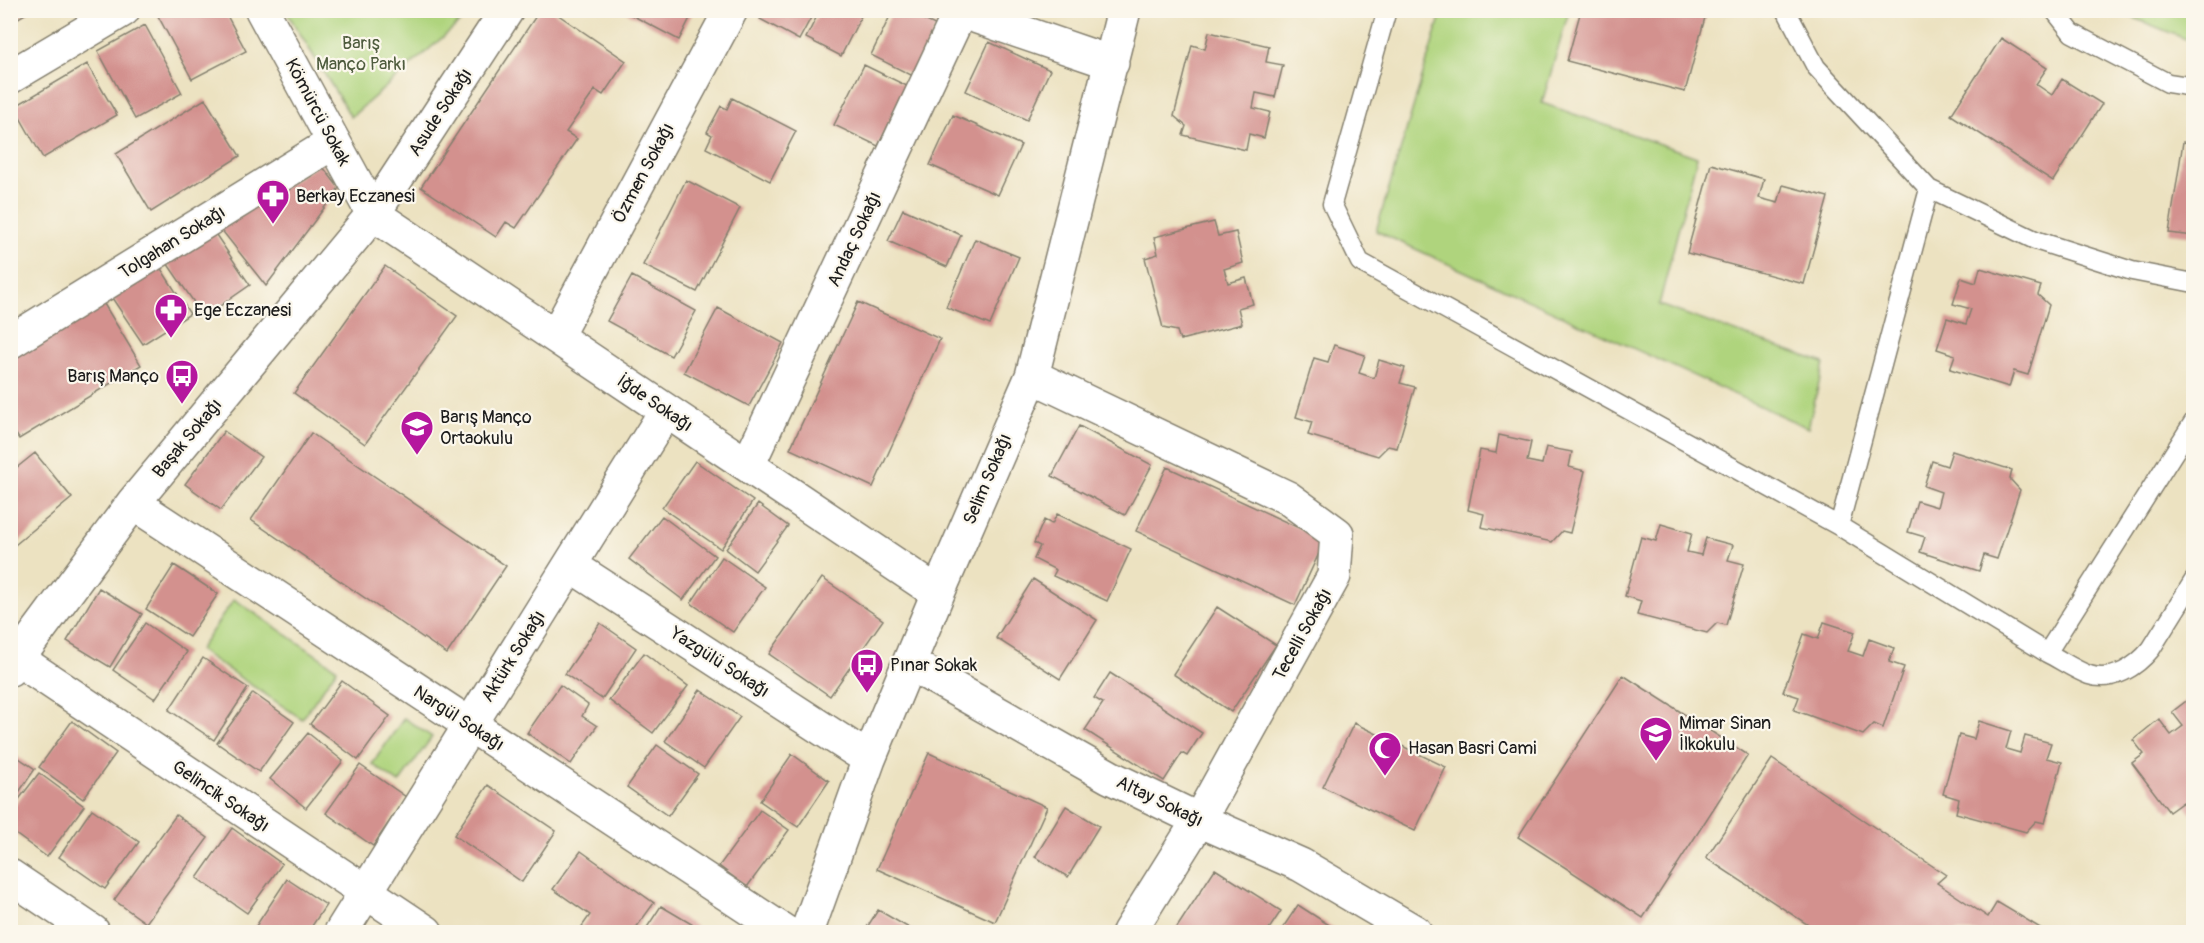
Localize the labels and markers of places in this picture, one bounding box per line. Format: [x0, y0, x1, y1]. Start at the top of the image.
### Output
pharmacy icon: Berkay Eczanesi [255, 178, 291, 225]
place label: Berkay Eczanesi [296, 185, 415, 208]
pharmacy icon: Ege Eczanesi [153, 292, 189, 339]
place label: Ege Eczanesi [194, 299, 291, 322]
bus stop icon: Barış Manço [164, 358, 200, 405]
place label: Barış Manço [67, 365, 159, 388]
place label: Barış Manço Ortaokulu [440, 406, 532, 450]
school or university icon: Barış Manço Ortaokulu [399, 409, 435, 456]
bus stop icon: Pınar Sokak [849, 647, 885, 694]
place label: Pınar Sokak [890, 654, 978, 677]
place label: Mimar Sinan İlkokulu [1679, 712, 1771, 756]
school or university icon: Mimar Sinan İlkokulu [1638, 715, 1674, 762]
mosque icon: Hasan Basri Cami [1367, 730, 1403, 777]
place label: Hasan Basri Cami [1408, 737, 1537, 760]

